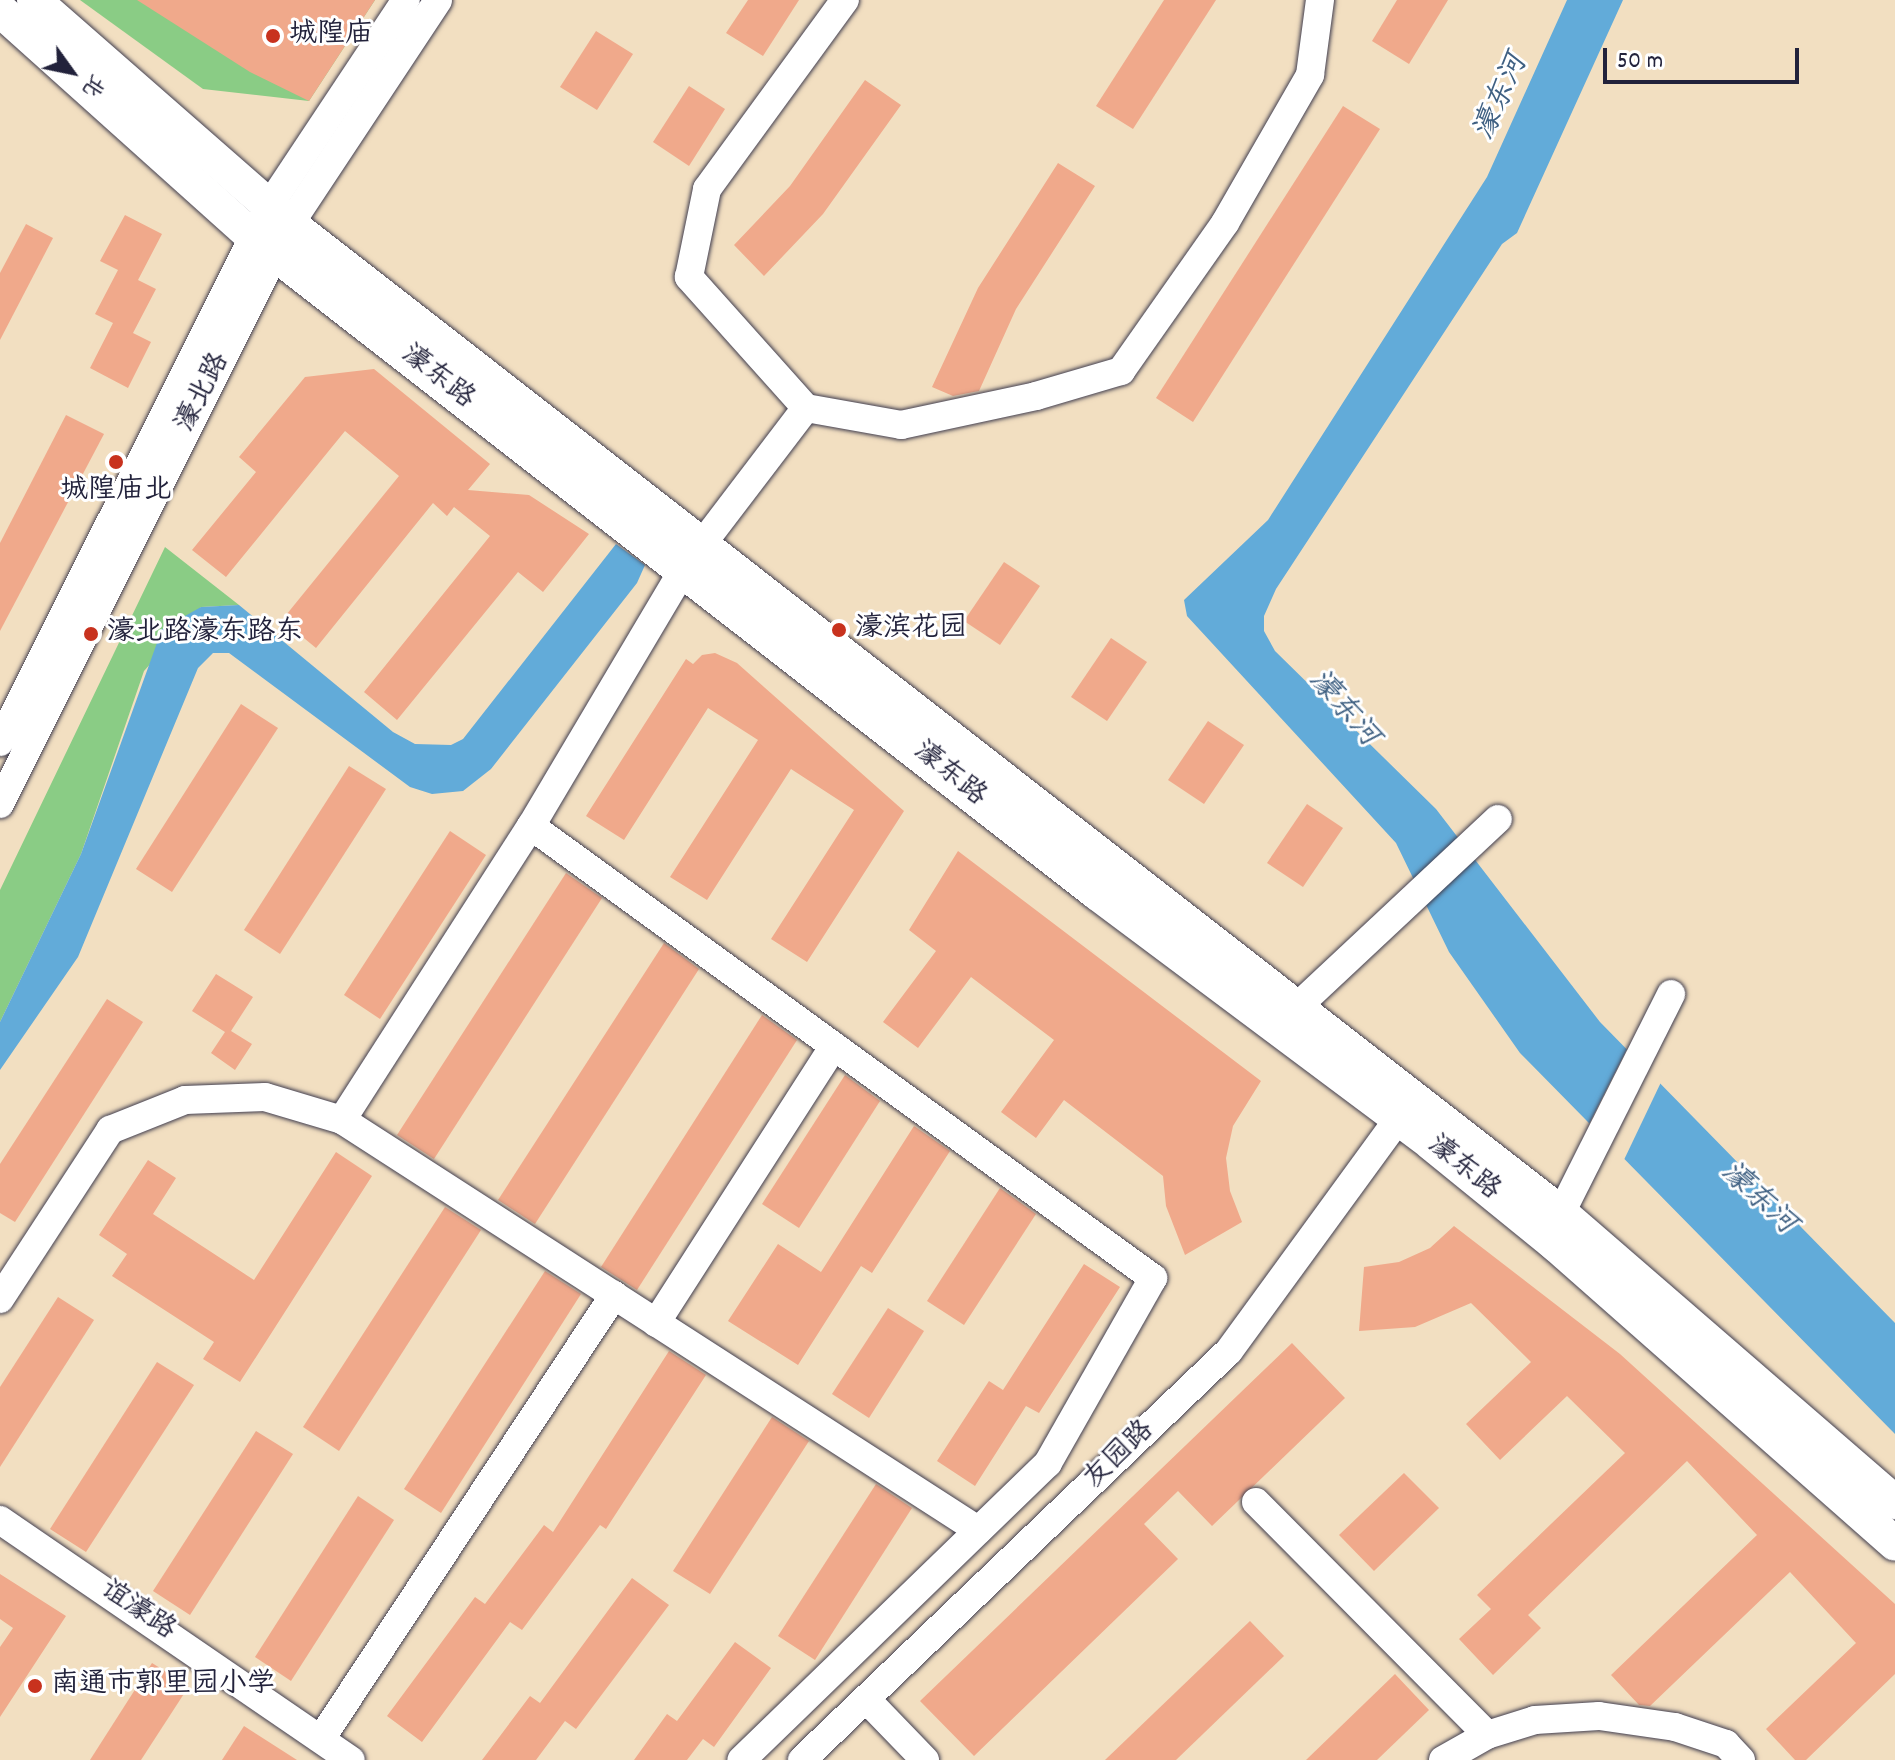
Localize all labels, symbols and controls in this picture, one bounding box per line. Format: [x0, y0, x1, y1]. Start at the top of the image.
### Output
place label: 城隍庙 [289, 19, 373, 53]
marker: 城隍庙 [264, 27, 282, 45]
north arrow [32, 32, 112, 112]
scale bar [1607, 32, 1803, 82]
text: 50 m [1617, 45, 1663, 79]
water label: 濠东河 [1468, 50, 1538, 146]
text: 北 [74, 68, 112, 103]
street label: 濠东路 [394, 339, 480, 417]
street label: 濠北路 [170, 348, 238, 438]
marker: 城隍庙北 [107, 453, 125, 471]
place label: 城隍庙北 [60, 475, 172, 509]
place label: 濠滨花园 [855, 613, 967, 647]
place label: 濠北路濠东路东 [107, 617, 303, 651]
marker: 濠滨花园 [830, 621, 848, 639]
marker: 濠北路濠东路东 [82, 625, 100, 643]
water label: 濠东河 [1299, 664, 1385, 756]
street label: 濠东路 [906, 736, 992, 814]
street label: 濠东路 [1420, 1130, 1506, 1208]
water label: 濠东河 [1712, 1156, 1802, 1244]
street label: 友园路 [1078, 1415, 1162, 1497]
street label: 谊濠路 [93, 1574, 181, 1648]
place label: 南通市郭里园小学 [51, 1669, 275, 1703]
marker: 南通市郭里园小学 [26, 1677, 44, 1695]

